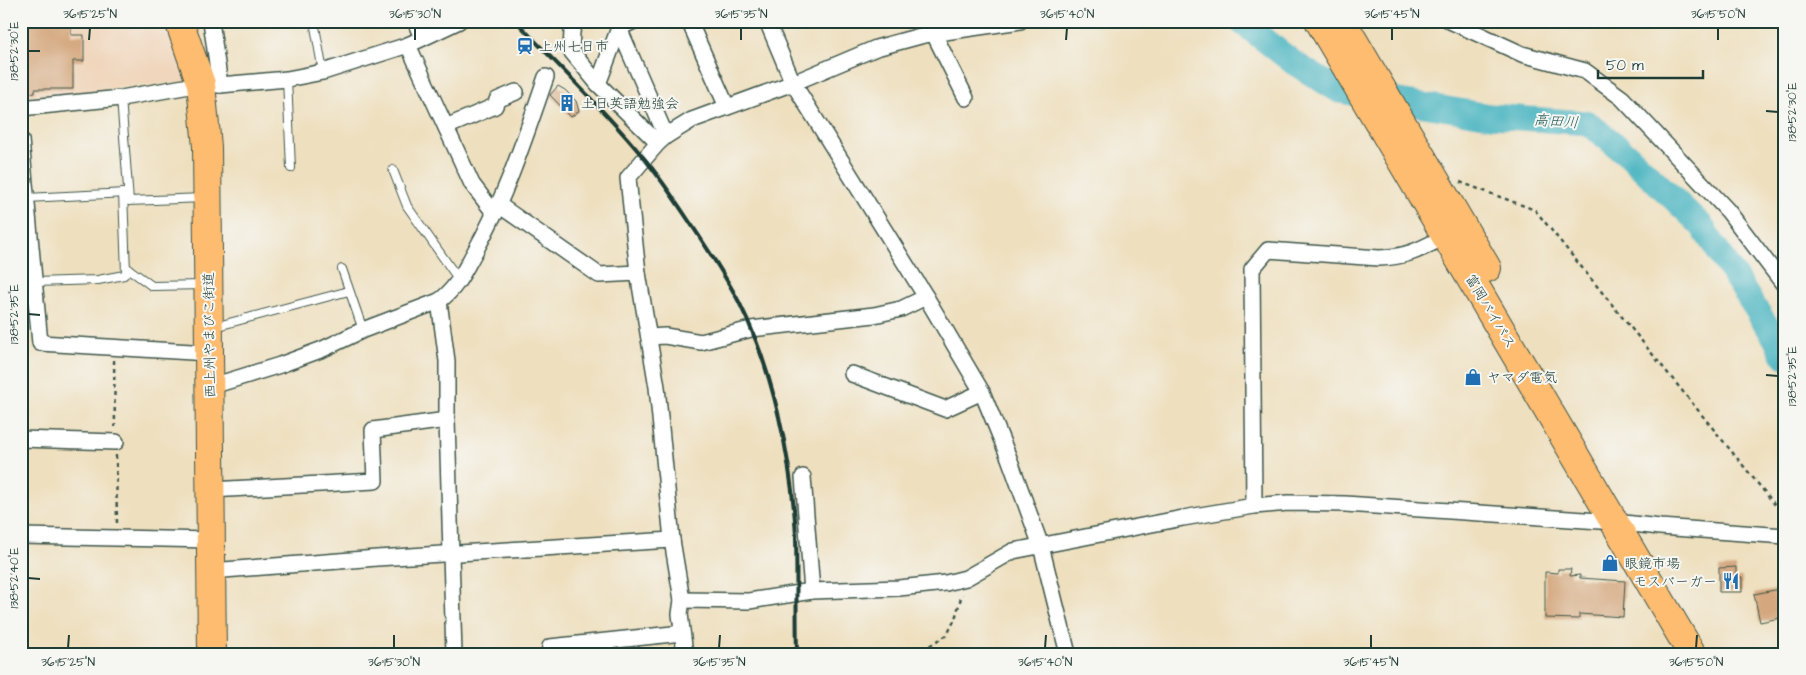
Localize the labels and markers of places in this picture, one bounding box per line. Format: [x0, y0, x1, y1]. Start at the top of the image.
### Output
station icon: 上州七日市 [515, 36, 535, 56]
place label: 上州七日市 [539, 37, 609, 57]
building icon: 土日英語勉強会 [557, 93, 577, 113]
place label: 土日英語勉強会 [581, 94, 679, 114]
shop icon: ヤマダ電気 [1463, 367, 1483, 387]
place label: ヤマダ電気 [1487, 368, 1557, 388]
shop icon: 眼鏡市場 [1600, 553, 1620, 573]
place label: 眼鏡市場 [1624, 554, 1680, 574]
restaurant icon: モスバーガー [1721, 571, 1741, 591]
place label: モスバーガー [1633, 572, 1717, 592]

